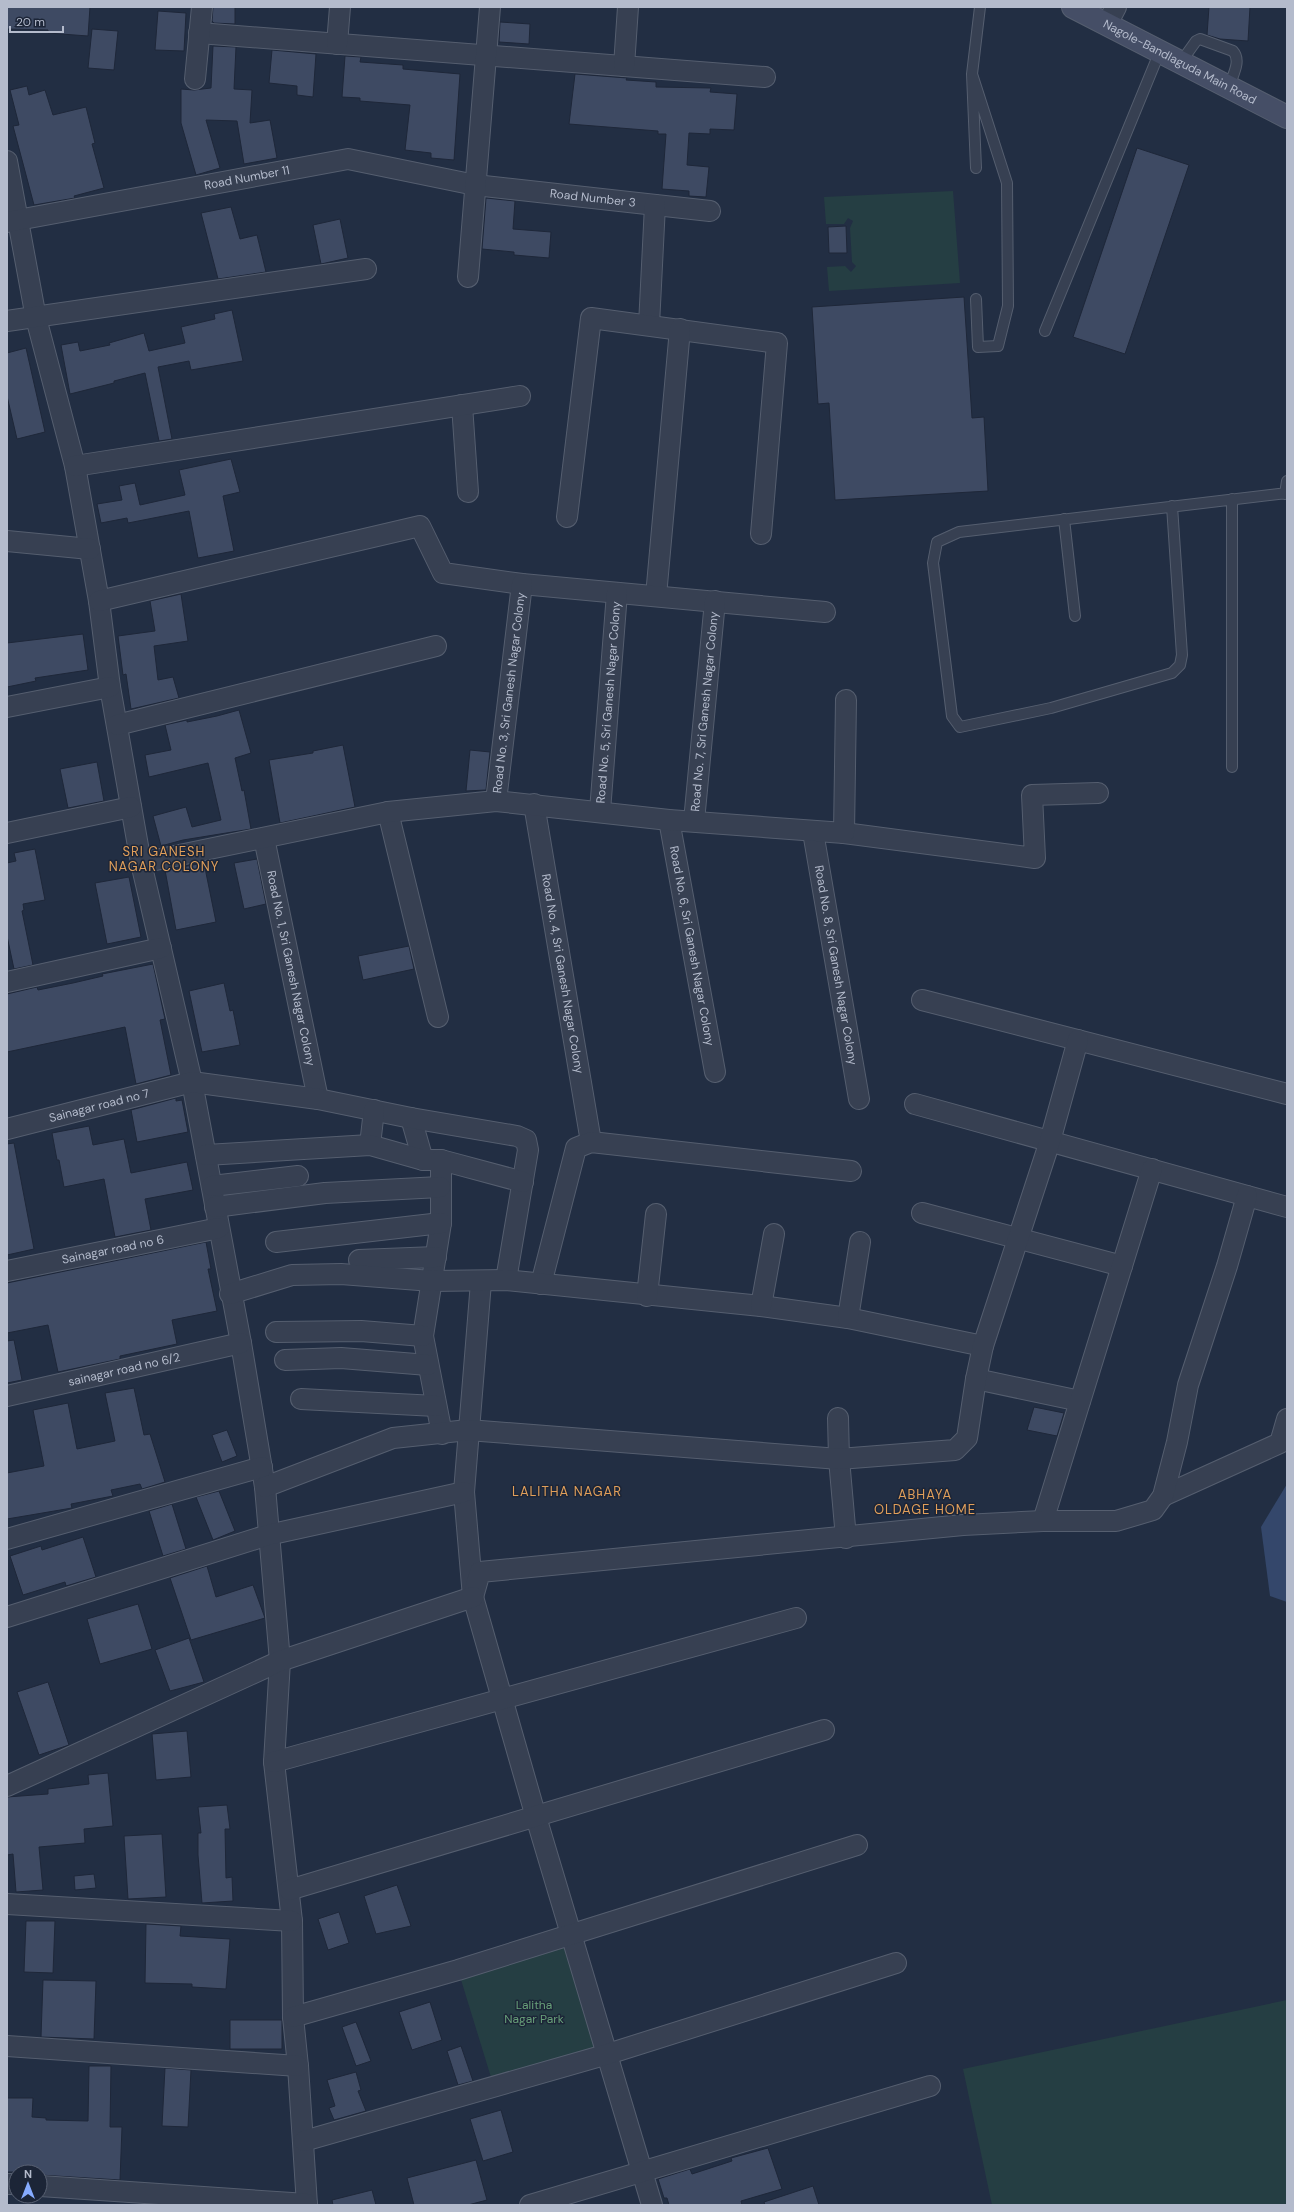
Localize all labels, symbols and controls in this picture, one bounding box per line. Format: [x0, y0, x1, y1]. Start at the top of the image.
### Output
scale bar [10, 8, 63, 34]
text: 20 m [16, 14, 45, 30]
street label: Nagole-Bandlaguda Main Road [1100, 16, 1259, 108]
street label: Road Number 11 [203, 162, 291, 193]
street label: Road Number 3 [549, 185, 637, 211]
street label: Road No. 3, Sri Ganesh Nagar Colony [489, 591, 529, 794]
street label: Road No. 5, Sri Ganesh Nagar Colony [593, 600, 624, 804]
street label: Road No. 7, Sri Ganesh Nagar Colony [687, 610, 722, 812]
district label: SRI GANESH NAGAR COLONY [109, 843, 219, 875]
street label: Road No. 6, Sri Ganesh Nagar Colony [666, 845, 718, 1047]
street label: Road No. 8, Sri Ganesh Nagar Colony [811, 864, 861, 1067]
street label: Road No. 1, Sri Ganesh Nagar Colony [263, 869, 319, 1068]
street label: Road No. 4, Sri Ganesh Nagar Colony [538, 872, 587, 1075]
street label: Sainagar road no 7 [47, 1085, 151, 1126]
street label: Sainagar road no 6 [60, 1231, 165, 1268]
street label: sainagar road no 6/2 [67, 1349, 182, 1390]
district label: LALITHA NAGAR [512, 1483, 622, 1500]
district label: ABHAYA OLDAGE HOME [874, 1486, 976, 1518]
park label: Lalitha Nagar Park [504, 1997, 564, 2027]
north arrow [8, 2164, 48, 2204]
text: N [24, 2167, 32, 2181]

